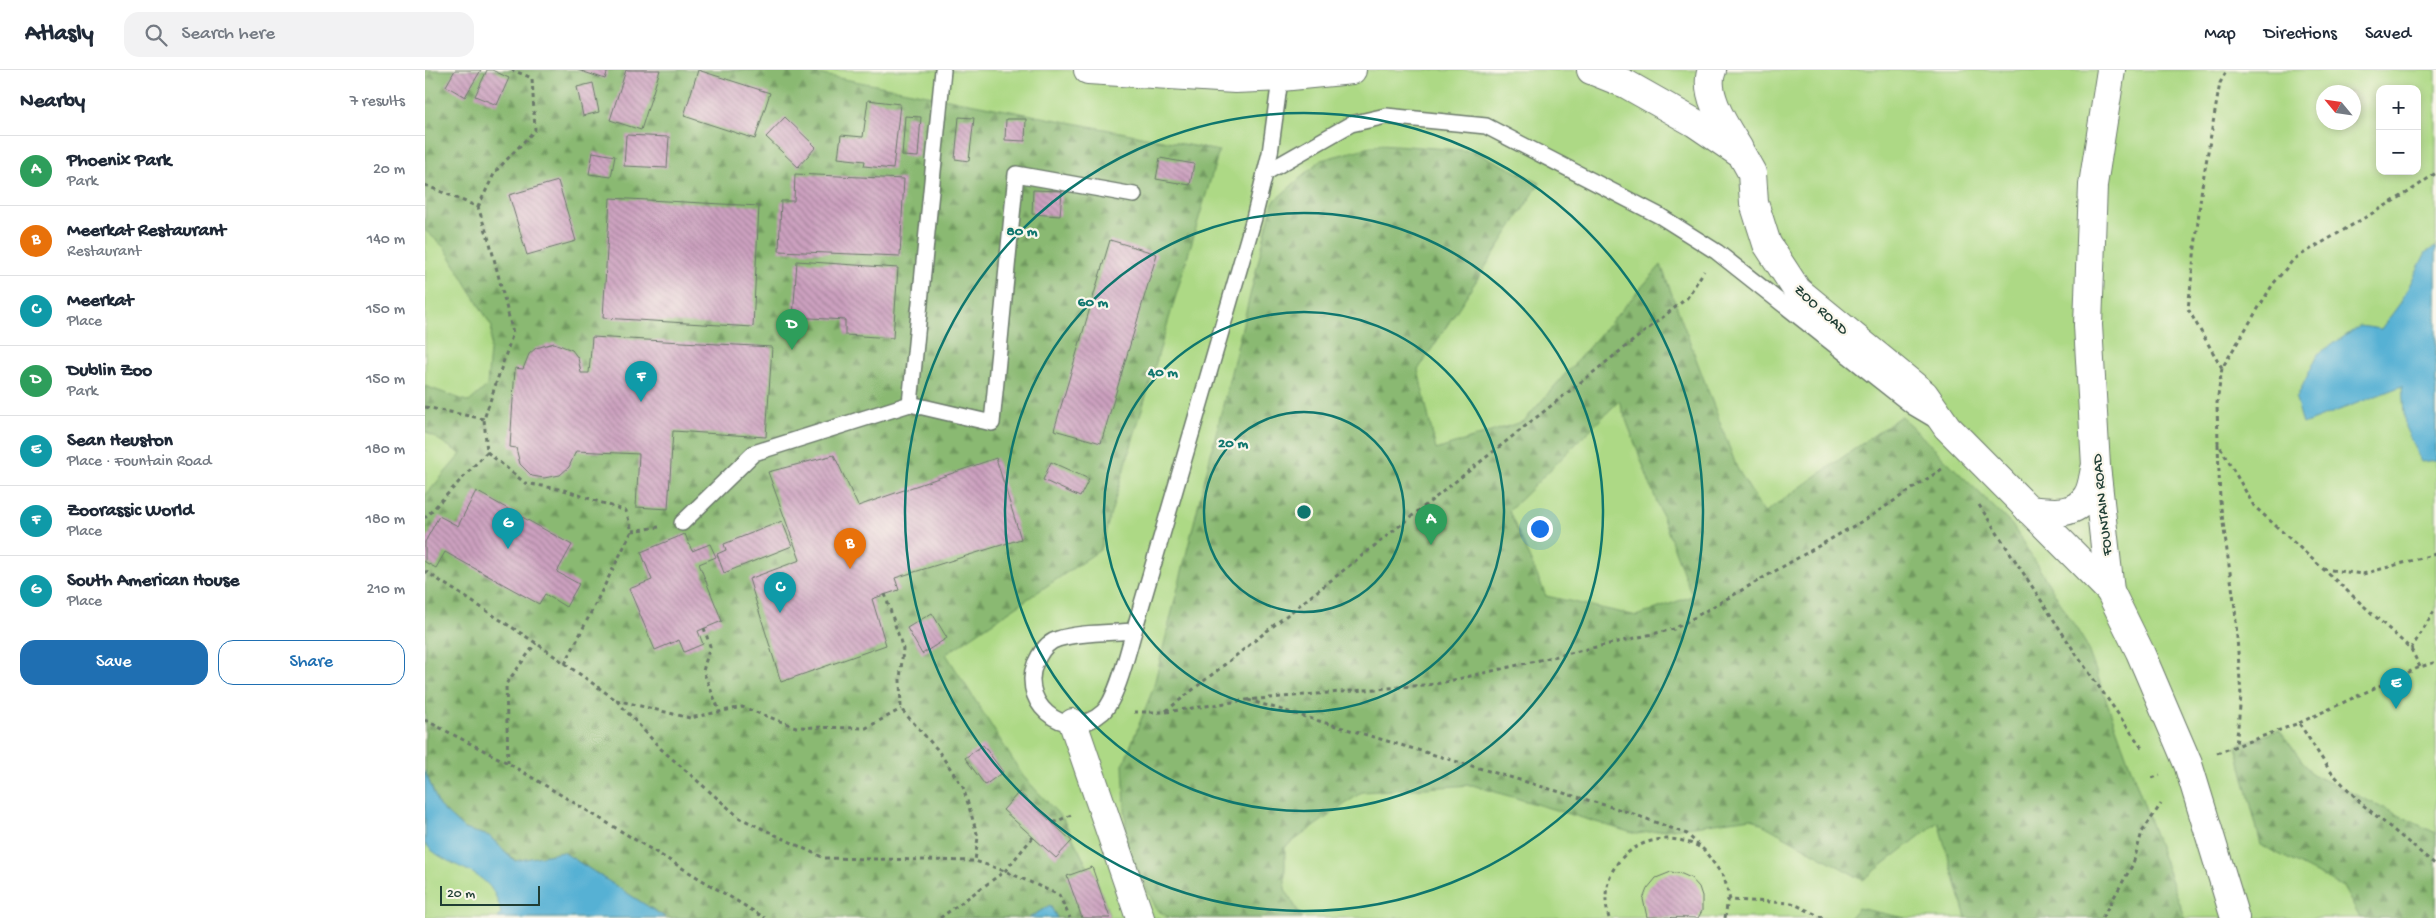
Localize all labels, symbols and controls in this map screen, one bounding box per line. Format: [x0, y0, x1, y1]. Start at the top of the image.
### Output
search box [124, 12, 474, 57]
text: Atlasly [25, 20, 94, 49]
icon: search [142, 21, 170, 49]
text: Search here [182, 23, 275, 46]
text: Map [2204, 24, 2236, 45]
text: Directions [2264, 24, 2337, 45]
text: Saved [2365, 24, 2411, 45]
north arrow [2316, 85, 2361, 130]
map controls [2376, 85, 2421, 175]
button: + [2376, 85, 2421, 130]
text: Nearby [20, 90, 85, 115]
text: 7 results [350, 93, 405, 112]
button: − [2376, 130, 2421, 175]
text: Phoenix Park [67, 150, 171, 173]
text: A [31, 161, 41, 180]
text: 20 m [373, 161, 405, 180]
text: Park [67, 173, 98, 192]
text: Meerkat Restaurant [67, 220, 226, 243]
text: 80 m [1007, 223, 1038, 241]
text: B [32, 231, 40, 250]
text: 140 m [367, 231, 405, 250]
text: Restaurant [67, 243, 141, 262]
street label: ZOO ROAD [1790, 281, 1852, 340]
text: Meerkat [67, 290, 133, 313]
text: 60 m [1078, 294, 1109, 312]
text: C [32, 301, 40, 320]
text: 150 m [366, 301, 405, 320]
pin: D [776, 309, 808, 350]
text: Place [67, 313, 102, 332]
text: Dublin Zoo [67, 360, 152, 383]
pin: F [625, 361, 657, 402]
text: 40 m [1147, 364, 1178, 382]
text: D [31, 371, 41, 390]
text: 150 m [366, 371, 405, 390]
text: Park [67, 383, 98, 402]
text: Sean Heuston [67, 430, 173, 453]
text: 20 m [1218, 435, 1248, 453]
text: E [31, 441, 41, 460]
text: 180 m [366, 441, 405, 460]
text: Place · Fountain Road [67, 453, 211, 472]
street label: FOUNTAIN ROAD [2089, 453, 2117, 558]
text: Zoorassic World [67, 500, 193, 523]
centre of rings [1295, 503, 1313, 521]
pin: A [1415, 504, 1447, 545]
pin: G [492, 508, 524, 549]
text: F [32, 511, 40, 530]
text: 180 m [366, 511, 405, 530]
your location [1527, 516, 1553, 542]
text: Place [67, 523, 102, 542]
pin: B [834, 528, 866, 569]
text: South American House [67, 570, 239, 593]
pin: C [764, 572, 796, 613]
text: G [31, 581, 41, 600]
text: 210 m [366, 581, 405, 600]
text: Place [67, 593, 102, 612]
button: Save [20, 640, 208, 685]
button: Share [218, 640, 405, 685]
pin: E [2380, 668, 2412, 709]
scale bar [440, 883, 540, 906]
text: 20 m [447, 886, 475, 903]

